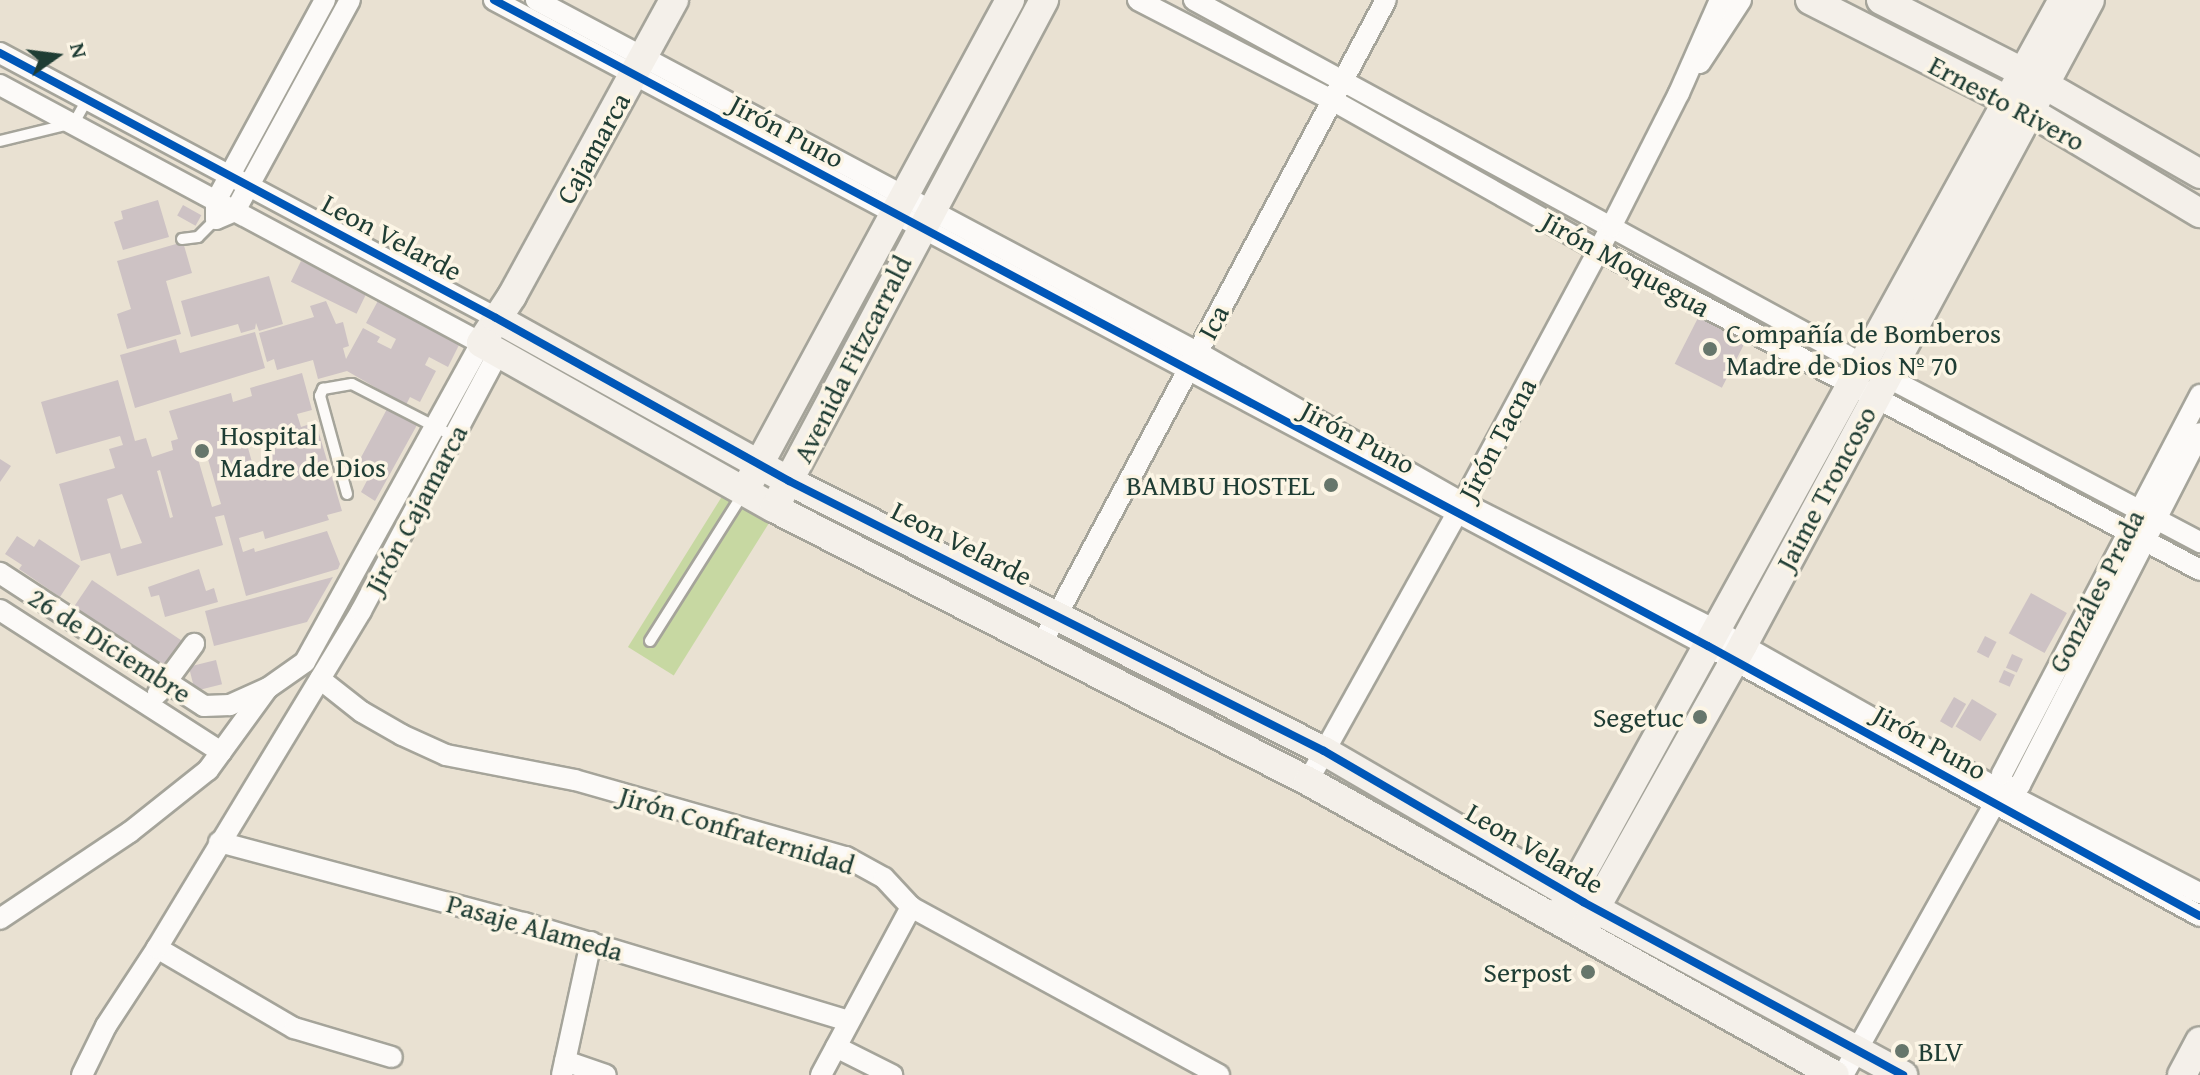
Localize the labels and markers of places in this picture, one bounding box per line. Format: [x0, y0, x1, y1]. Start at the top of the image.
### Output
place label: Compañía de Bomberos Madre de Dios Nº 70 [1726, 316, 2001, 382]
marker: Compañía de Bomberos Madre de Dios Nº 70 [1701, 340, 1719, 358]
place label: Hospital Madre de Dios [220, 418, 386, 484]
marker: Hospital Madre de Dios [191, 440, 213, 462]
place label: BAMBU HOSTEL [1126, 468, 1315, 502]
marker: BAMBU HOSTEL [1322, 476, 1340, 494]
place label: Segetuc [1593, 700, 1684, 734]
marker: Segetuc [1691, 708, 1709, 726]
place label: Serpost [1483, 955, 1572, 989]
marker: Serpost [1579, 963, 1597, 981]
place label: BLV [1918, 1034, 1963, 1068]
marker: BLV [1893, 1042, 1911, 1060]

